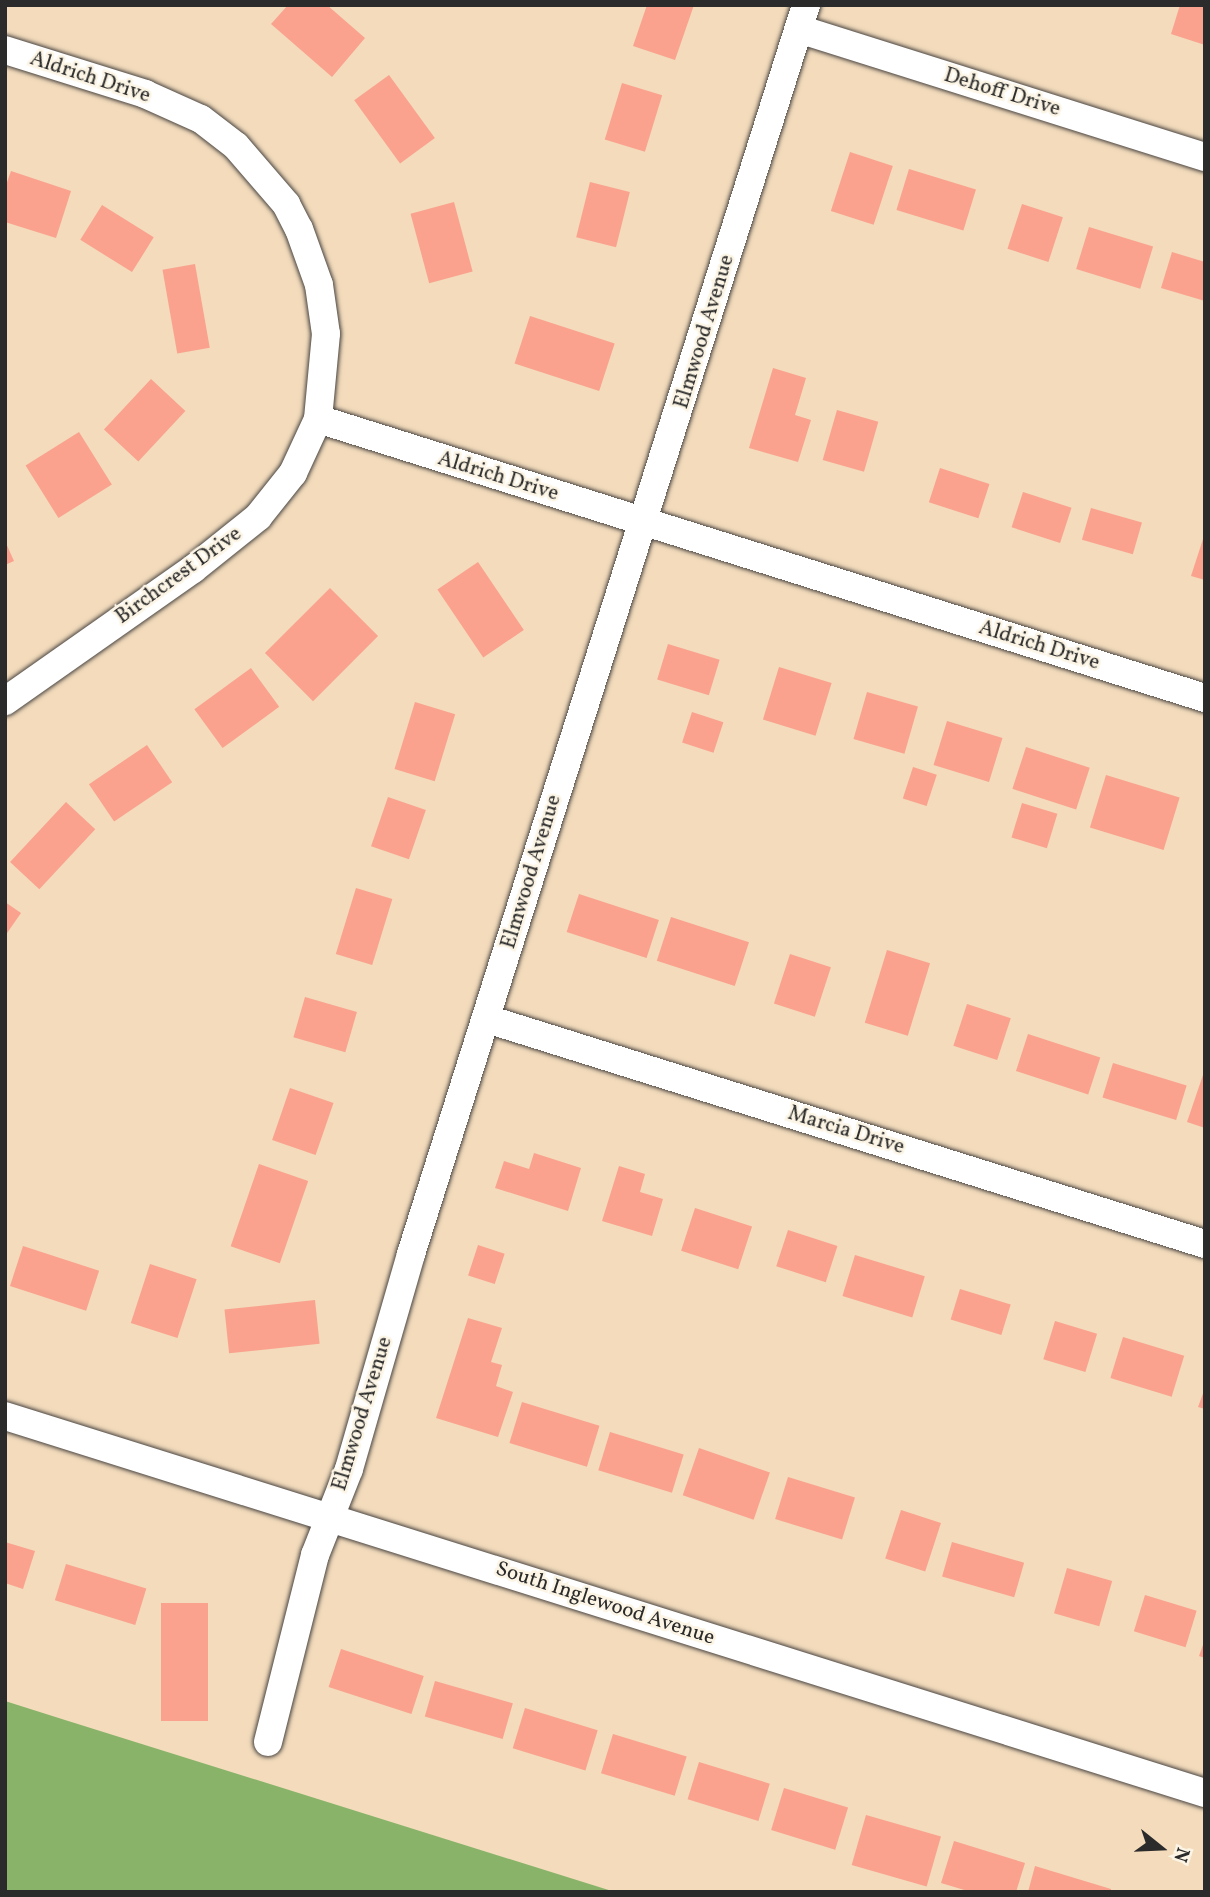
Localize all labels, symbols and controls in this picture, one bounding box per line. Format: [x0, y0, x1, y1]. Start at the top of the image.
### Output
street label: Aldrich Drive [27, 47, 153, 109]
street label: Dehoff Drive [942, 64, 1062, 122]
street label: Elmwood Avenue [670, 252, 740, 412]
street label: Aldrich Drive [435, 447, 561, 507]
street label: Birchcrest Drive [111, 522, 247, 630]
street label: Aldrich Drive [976, 616, 1102, 676]
street label: Elmwood Avenue [497, 792, 567, 952]
street label: Marcia Drive [785, 1101, 907, 1161]
street label: Elmwood Avenue [328, 1334, 398, 1494]
street label: South Inglewood Avenue [492, 1557, 718, 1651]
north arrow [1126, 1813, 1196, 1883]
text: N [1166, 1844, 1195, 1865]

